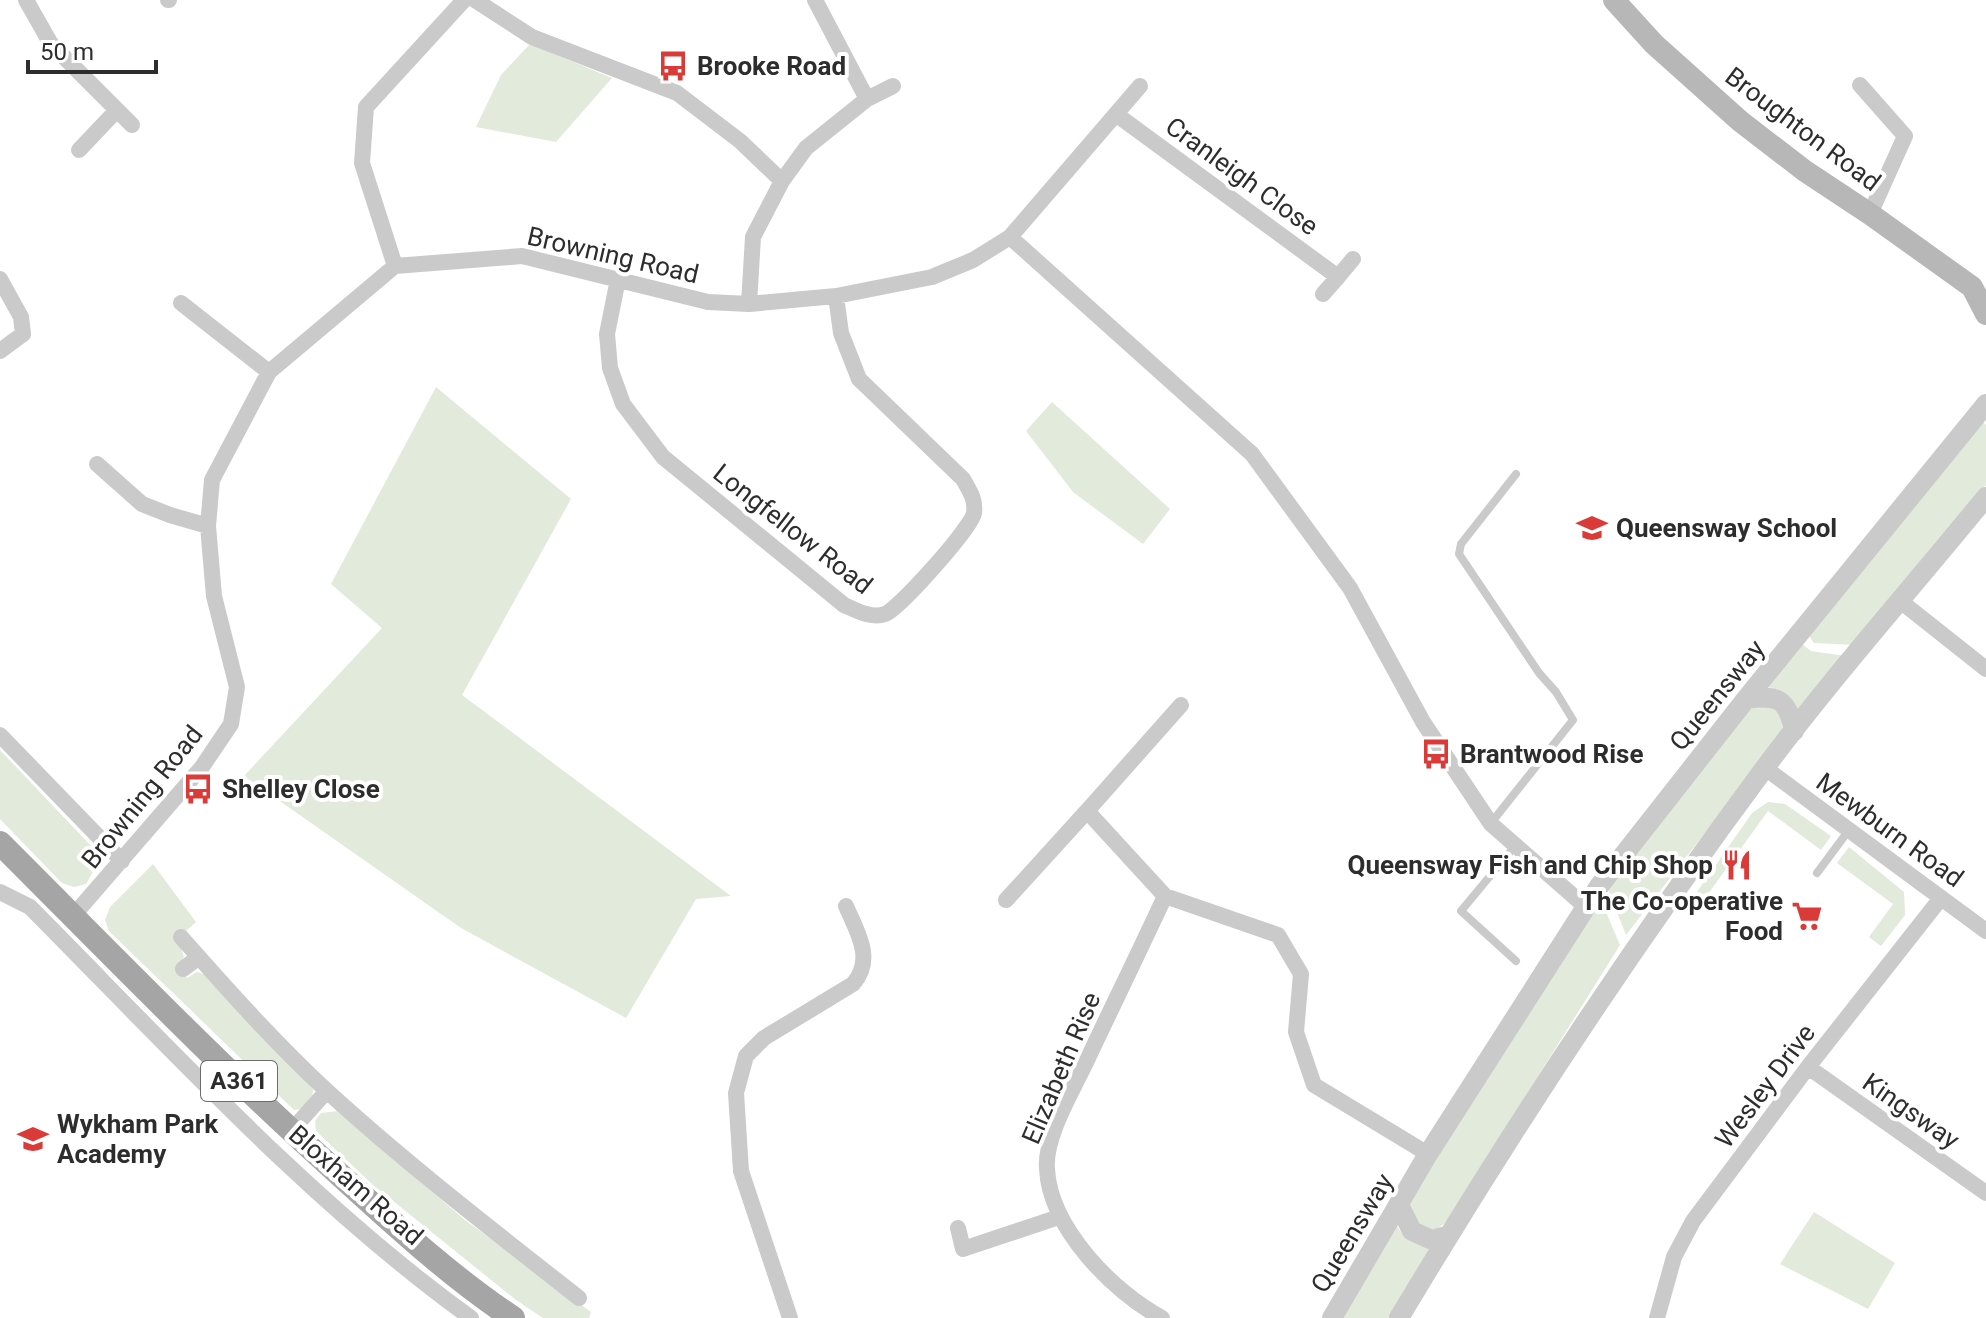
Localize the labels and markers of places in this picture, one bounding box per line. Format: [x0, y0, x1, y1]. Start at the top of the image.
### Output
bus stop icon: Brooke Road [656, 49, 690, 83]
place label: Brooke Road [697, 51, 846, 81]
school or university icon: Queensway School [1575, 511, 1609, 545]
place label: Queensway School [1616, 513, 1837, 543]
bus stop icon: Brantwood Rise [1419, 737, 1453, 771]
place label: Brantwood Rise [1460, 739, 1643, 769]
bus stop icon: Shelley Close [181, 772, 215, 806]
place label: Shelley Close [222, 774, 380, 804]
restaurant icon: Queensway Fish and Chip Shop [1720, 848, 1754, 882]
place label: Queensway Fish and Chip Shop [1348, 850, 1713, 880]
place label: The Co-operative Food [1581, 886, 1783, 946]
supermarket icon: The Co-operative Food [1790, 899, 1824, 933]
place label: Wykham Park Academy [57, 1109, 219, 1169]
school or university icon: Wykham Park Academy [16, 1122, 50, 1156]

